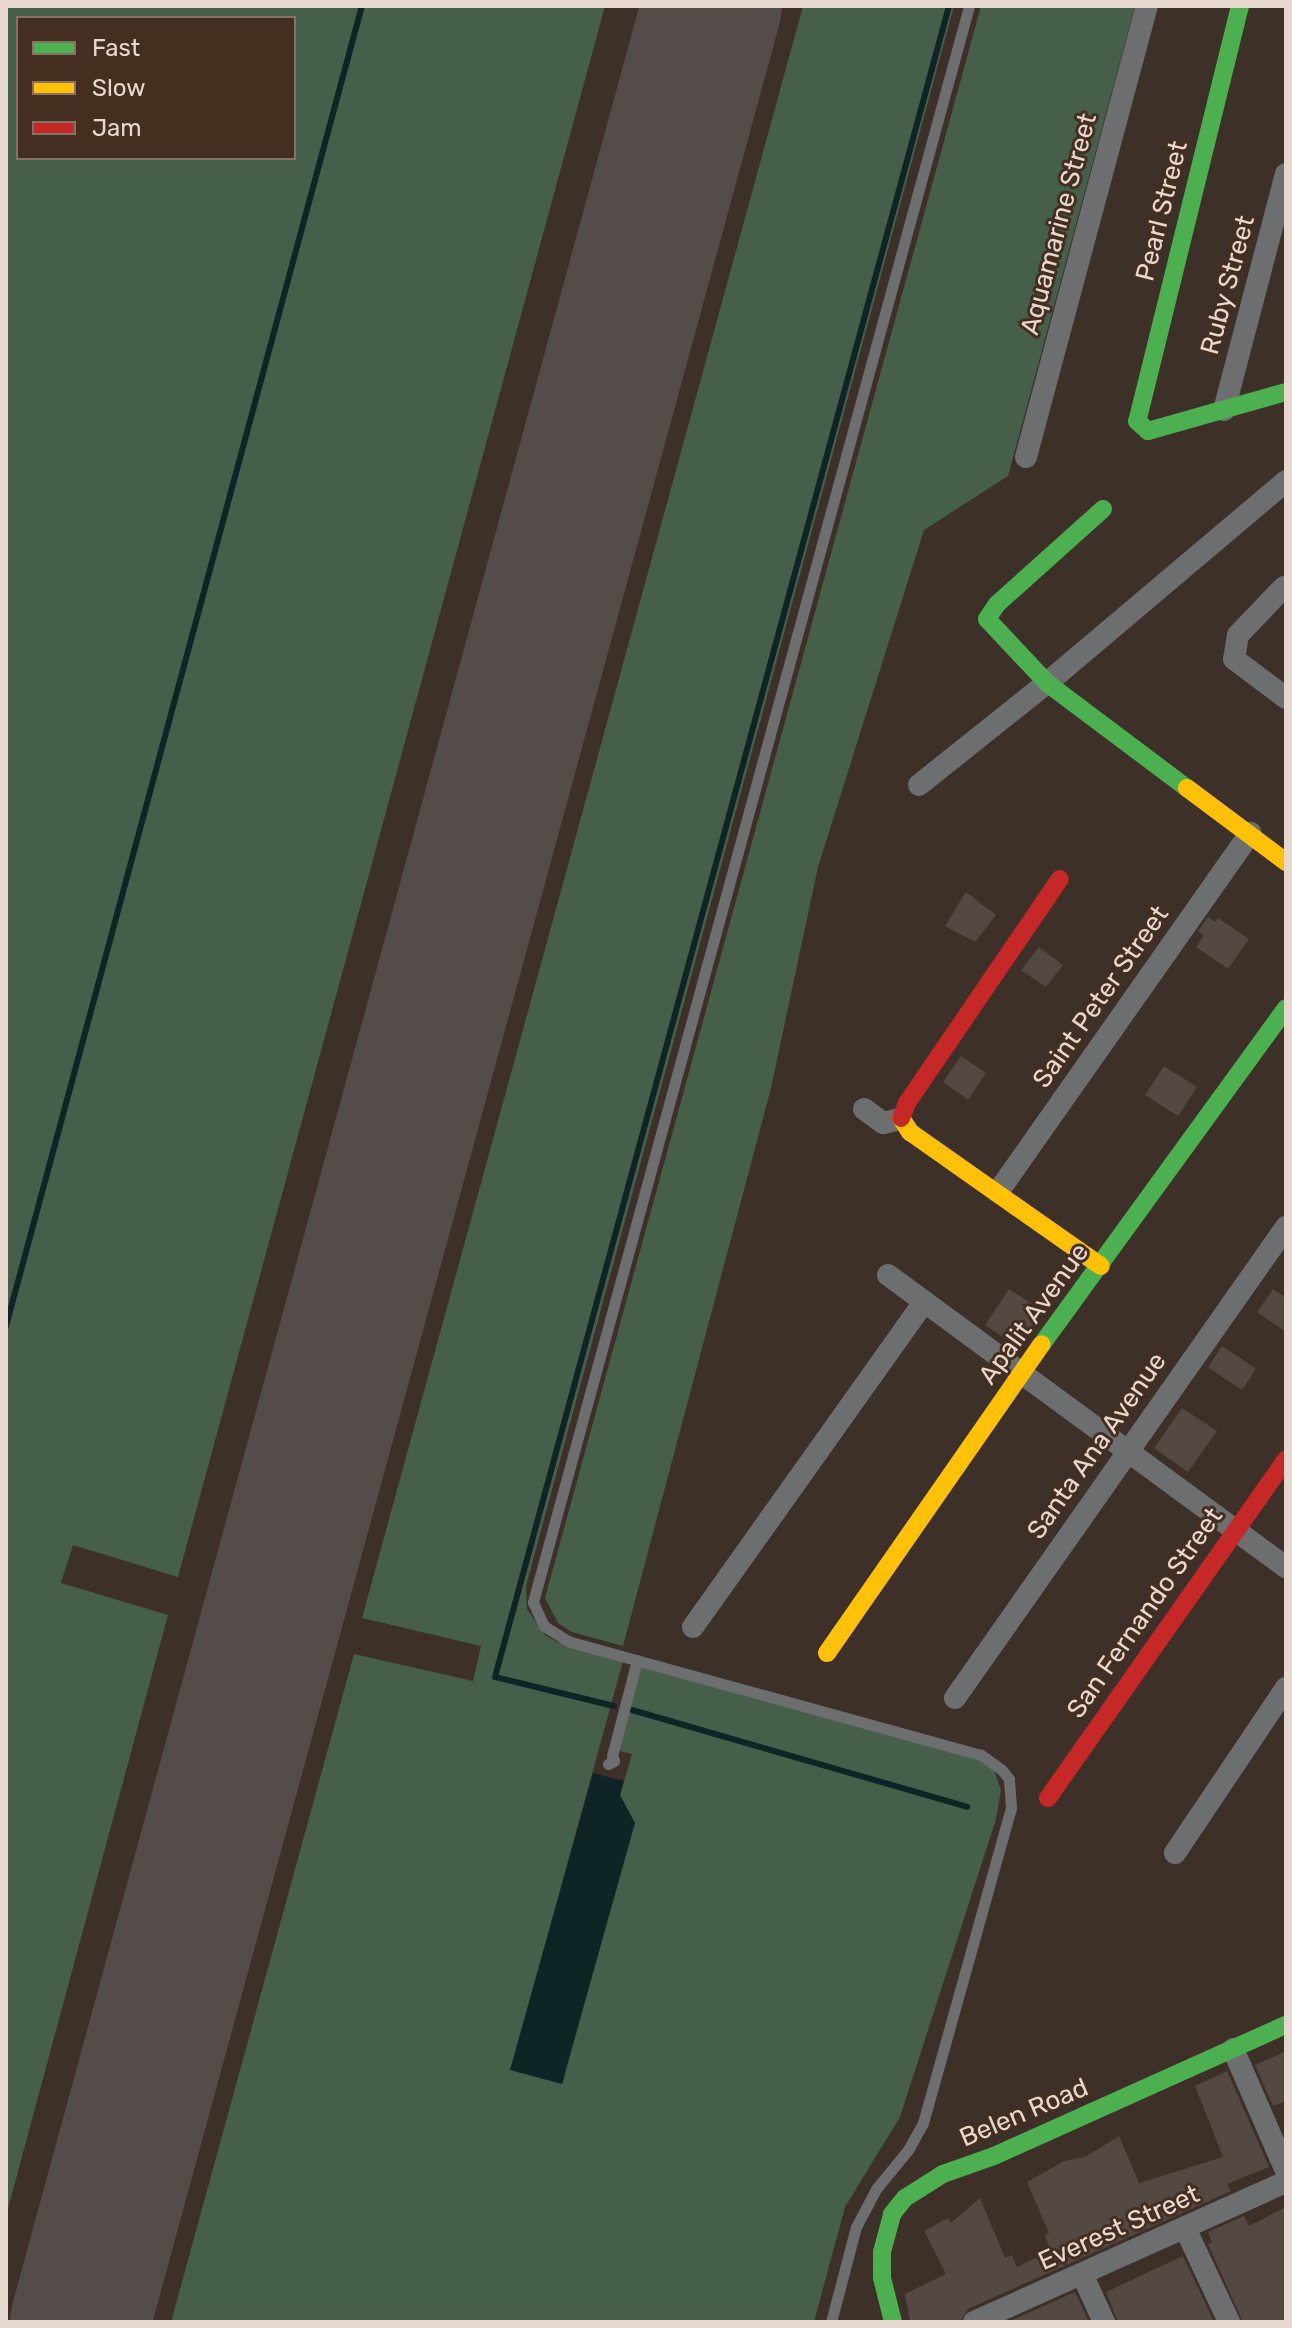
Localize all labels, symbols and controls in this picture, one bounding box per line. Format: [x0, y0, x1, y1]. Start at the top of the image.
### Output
legend [16, 16, 296, 160]
text: Fast [92, 34, 140, 62]
text: Slow [92, 74, 145, 102]
street label: Aquamarine Street [1014, 110, 1104, 338]
text: Jam [92, 114, 142, 142]
street label: Pearl Street [1130, 138, 1194, 284]
street label: Ruby Street [1194, 212, 1262, 358]
street label: Saint Peter Street [1026, 900, 1176, 1094]
street label: Apalit Avenue [972, 1237, 1096, 1391]
street label: Santa Ana Avenue [1021, 1346, 1173, 1546]
street label: San Fernando Street [1061, 1502, 1229, 1724]
street label: Belen Road [955, 2072, 1093, 2154]
street label: Everest Street [1034, 2179, 1204, 2277]

